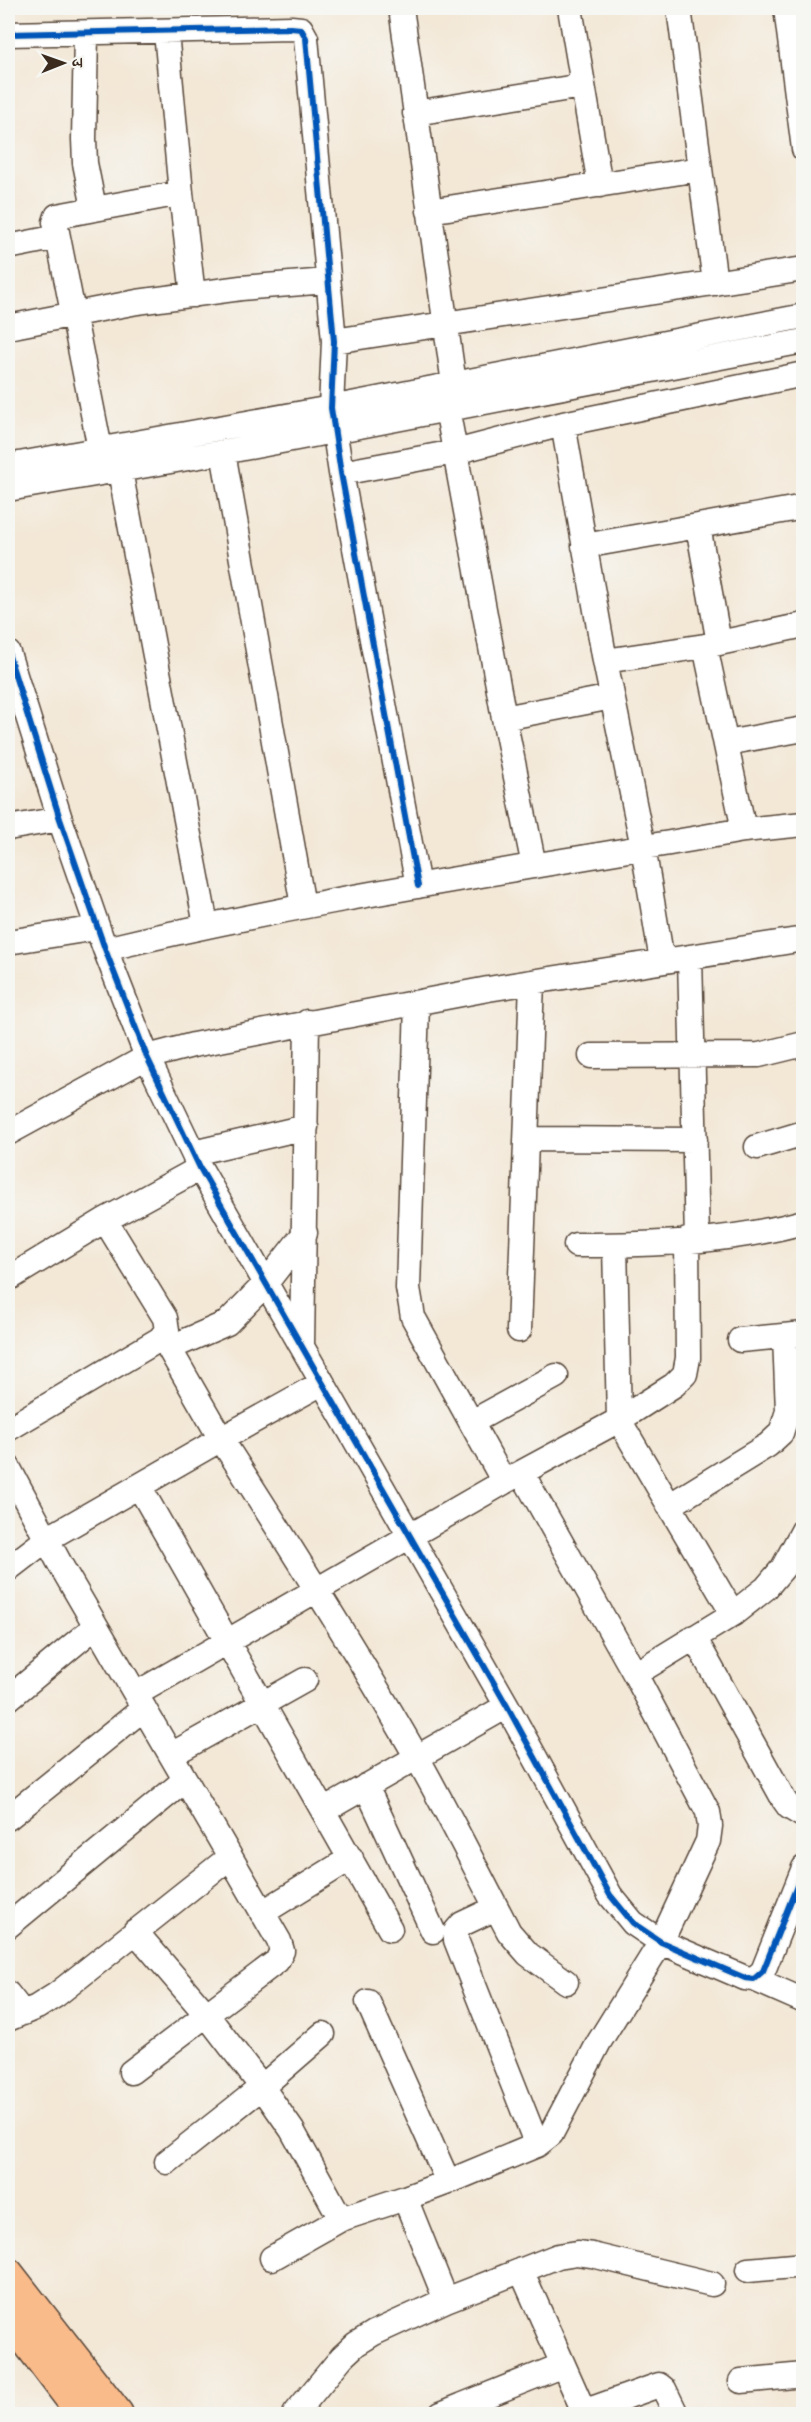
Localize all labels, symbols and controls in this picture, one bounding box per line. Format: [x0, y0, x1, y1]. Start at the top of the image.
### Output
north arrow [33, 33, 93, 93]
text: उ [67, 58, 87, 69]

